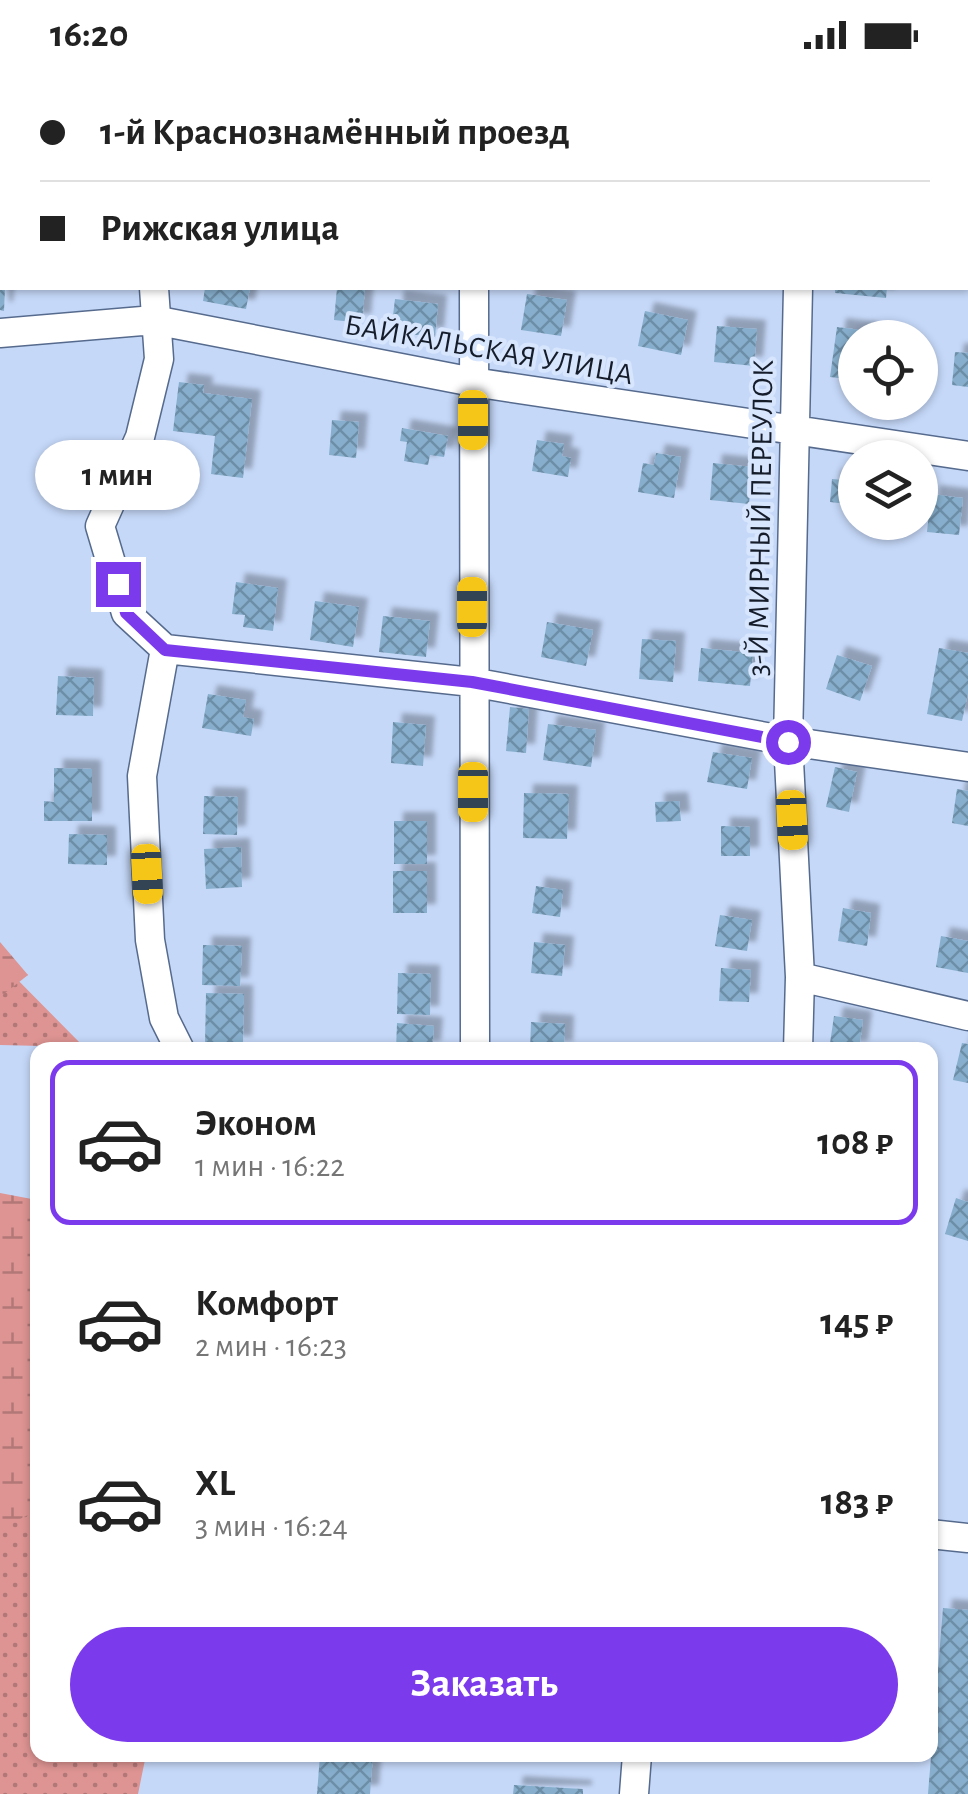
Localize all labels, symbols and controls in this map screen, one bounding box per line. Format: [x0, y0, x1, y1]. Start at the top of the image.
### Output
text: 16:20 [50, 16, 128, 54]
text: 1-й Краснознамённый проезд [100, 114, 570, 152]
text: Рижская улица [100, 210, 339, 248]
street label: БАЙКАЛЬСКАЯ УЛИЦА [342, 309, 636, 390]
map controls [838, 320, 938, 540]
button: locate [838, 320, 938, 420]
street label: 3-Й МИРНЫЙ ПЕРЕУЛОК [742, 359, 779, 677]
car [458, 390, 488, 450]
callout: 1 мин [36, 439, 200, 509]
button: layers [838, 440, 938, 540]
text: 1 мин [82, 459, 153, 491]
route end [96, 562, 141, 607]
car [457, 577, 487, 637]
route start [766, 720, 811, 765]
car [458, 762, 488, 822]
car [775, 789, 809, 851]
car [130, 843, 164, 905]
icon: car [75, 1098, 165, 1188]
text: Эконом [195, 1105, 317, 1143]
text: 108 ₽ [817, 1124, 893, 1162]
text: 1 мин · 16:22 [195, 1150, 345, 1182]
icon: car [75, 1278, 165, 1368]
text: Комфорт [195, 1285, 338, 1323]
text: 145 ₽ [820, 1304, 893, 1342]
text: 2 мин · 16:23 [195, 1330, 347, 1362]
icon: car [75, 1458, 165, 1548]
text: XL [195, 1465, 235, 1503]
text: 183 ₽ [821, 1484, 893, 1522]
text: 3 мин · 16:24 [195, 1510, 348, 1542]
button: Заказать [70, 1627, 898, 1742]

